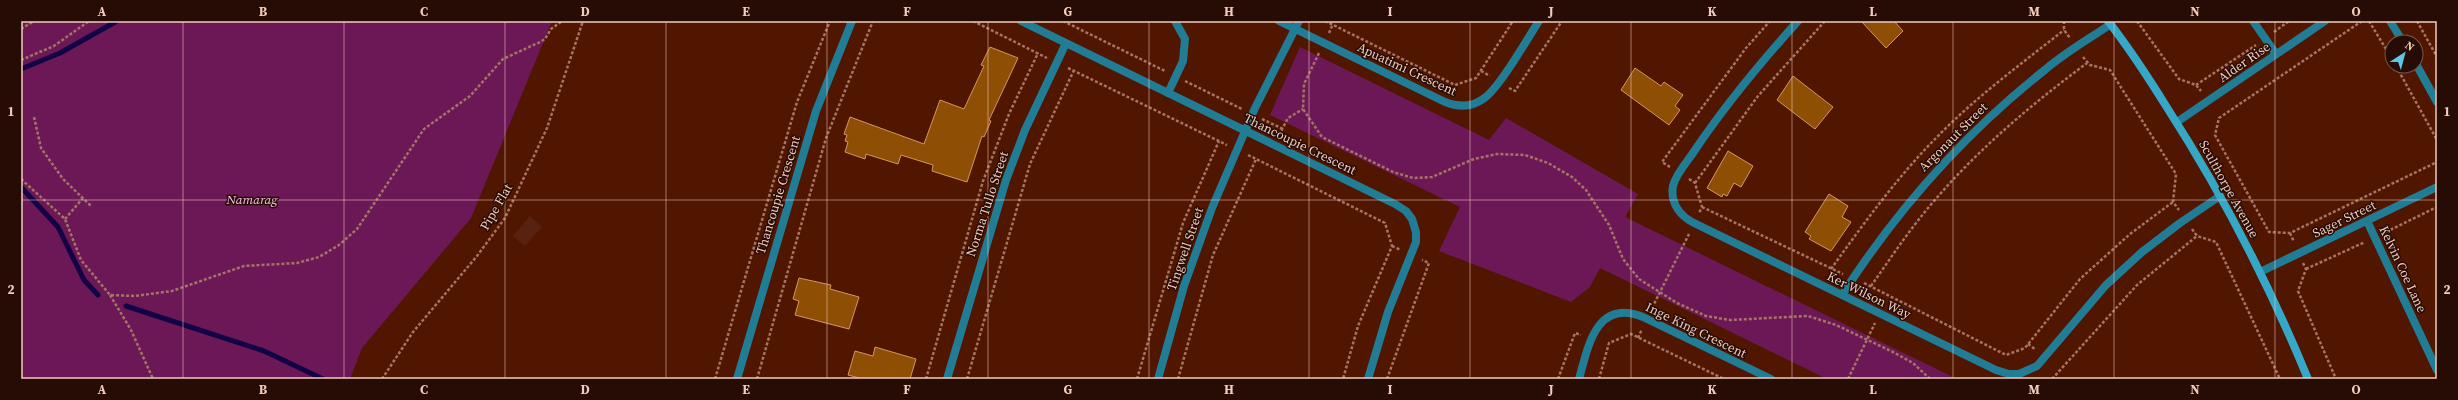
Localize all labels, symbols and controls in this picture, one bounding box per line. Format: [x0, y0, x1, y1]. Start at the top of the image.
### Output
text: A [98, 3, 107, 20]
text: B [259, 3, 268, 20]
text: C [420, 3, 428, 20]
text: D [580, 3, 590, 20]
text: E [742, 3, 750, 20]
text: F [903, 3, 911, 20]
text: G [1064, 3, 1073, 20]
text: H [1224, 3, 1234, 20]
text: I [1387, 3, 1393, 20]
text: J [1547, 3, 1554, 20]
text: K [1707, 3, 1717, 20]
text: L [1869, 3, 1877, 20]
text: M [2028, 3, 2040, 20]
text: N [2190, 3, 2200, 20]
text: O [2351, 3, 2361, 20]
north arrow [2384, 34, 2424, 74]
street label: Alder Rise [2215, 38, 2274, 86]
text: N [2402, 38, 2417, 55]
street label: Apuatimi Crescent [1355, 39, 1460, 100]
street label: Argonaut Street [1915, 98, 1992, 175]
text: 1 [7, 103, 15, 120]
text: 1 [2443, 103, 2451, 120]
street label: Thancoupie Crescent [1241, 109, 1360, 179]
street label: Thancoupie Crescent [752, 133, 804, 256]
street label: Sculthorpe Avenue [2195, 137, 2263, 241]
street label: Norma Tullo Street [962, 148, 1012, 259]
street label: Pipe Flat [476, 180, 516, 233]
park label: Namarag [225, 191, 278, 208]
street label: Sager Street [2309, 196, 2379, 242]
street label: Tingwell Street [1163, 204, 1207, 293]
street label: Kelvin Coe Lane [2375, 223, 2431, 315]
street label: Ker Wilson Way [1824, 267, 1914, 323]
text: 2 [7, 281, 15, 298]
text: 2 [2443, 281, 2451, 298]
street label: Inge King Crescent [1643, 298, 1750, 362]
text: A [98, 381, 107, 398]
text: B [259, 381, 268, 398]
text: C [420, 381, 428, 398]
text: D [580, 381, 590, 398]
text: E [742, 381, 750, 398]
text: F [903, 381, 911, 398]
text: G [1064, 381, 1073, 398]
text: H [1224, 381, 1234, 398]
text: I [1387, 381, 1393, 398]
text: J [1547, 381, 1554, 398]
text: K [1707, 381, 1717, 398]
text: L [1869, 381, 1877, 398]
text: M [2028, 381, 2040, 398]
text: N [2190, 381, 2200, 398]
text: O [2351, 381, 2361, 398]

